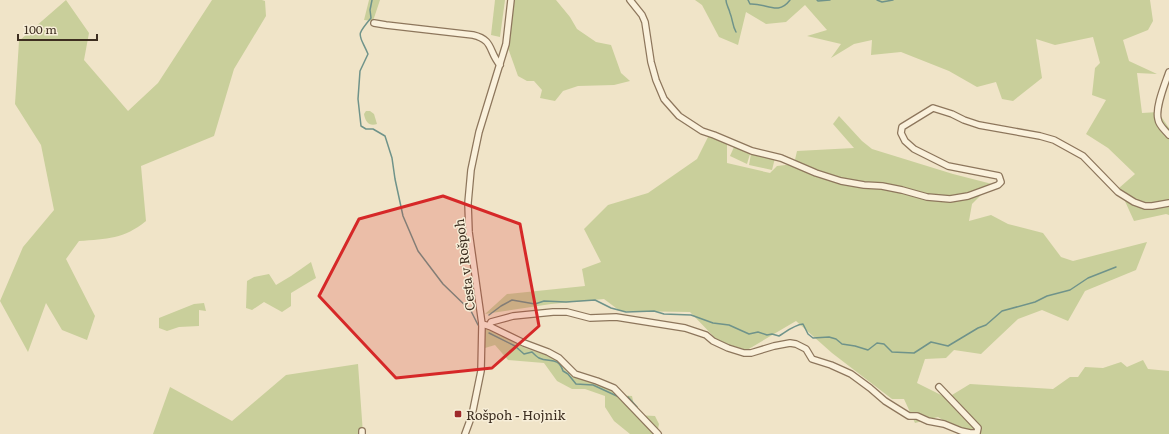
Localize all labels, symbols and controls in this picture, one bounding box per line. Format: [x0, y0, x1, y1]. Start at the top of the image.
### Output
scale bar [18, 16, 97, 42]
text: 100 m [24, 20, 57, 38]
street label: Cesta v Rošpoh [449, 217, 479, 312]
place label: Rošpoh - Hojnik [466, 405, 567, 424]
marker: Rošpoh - Hojnik [453, 409, 463, 419]

